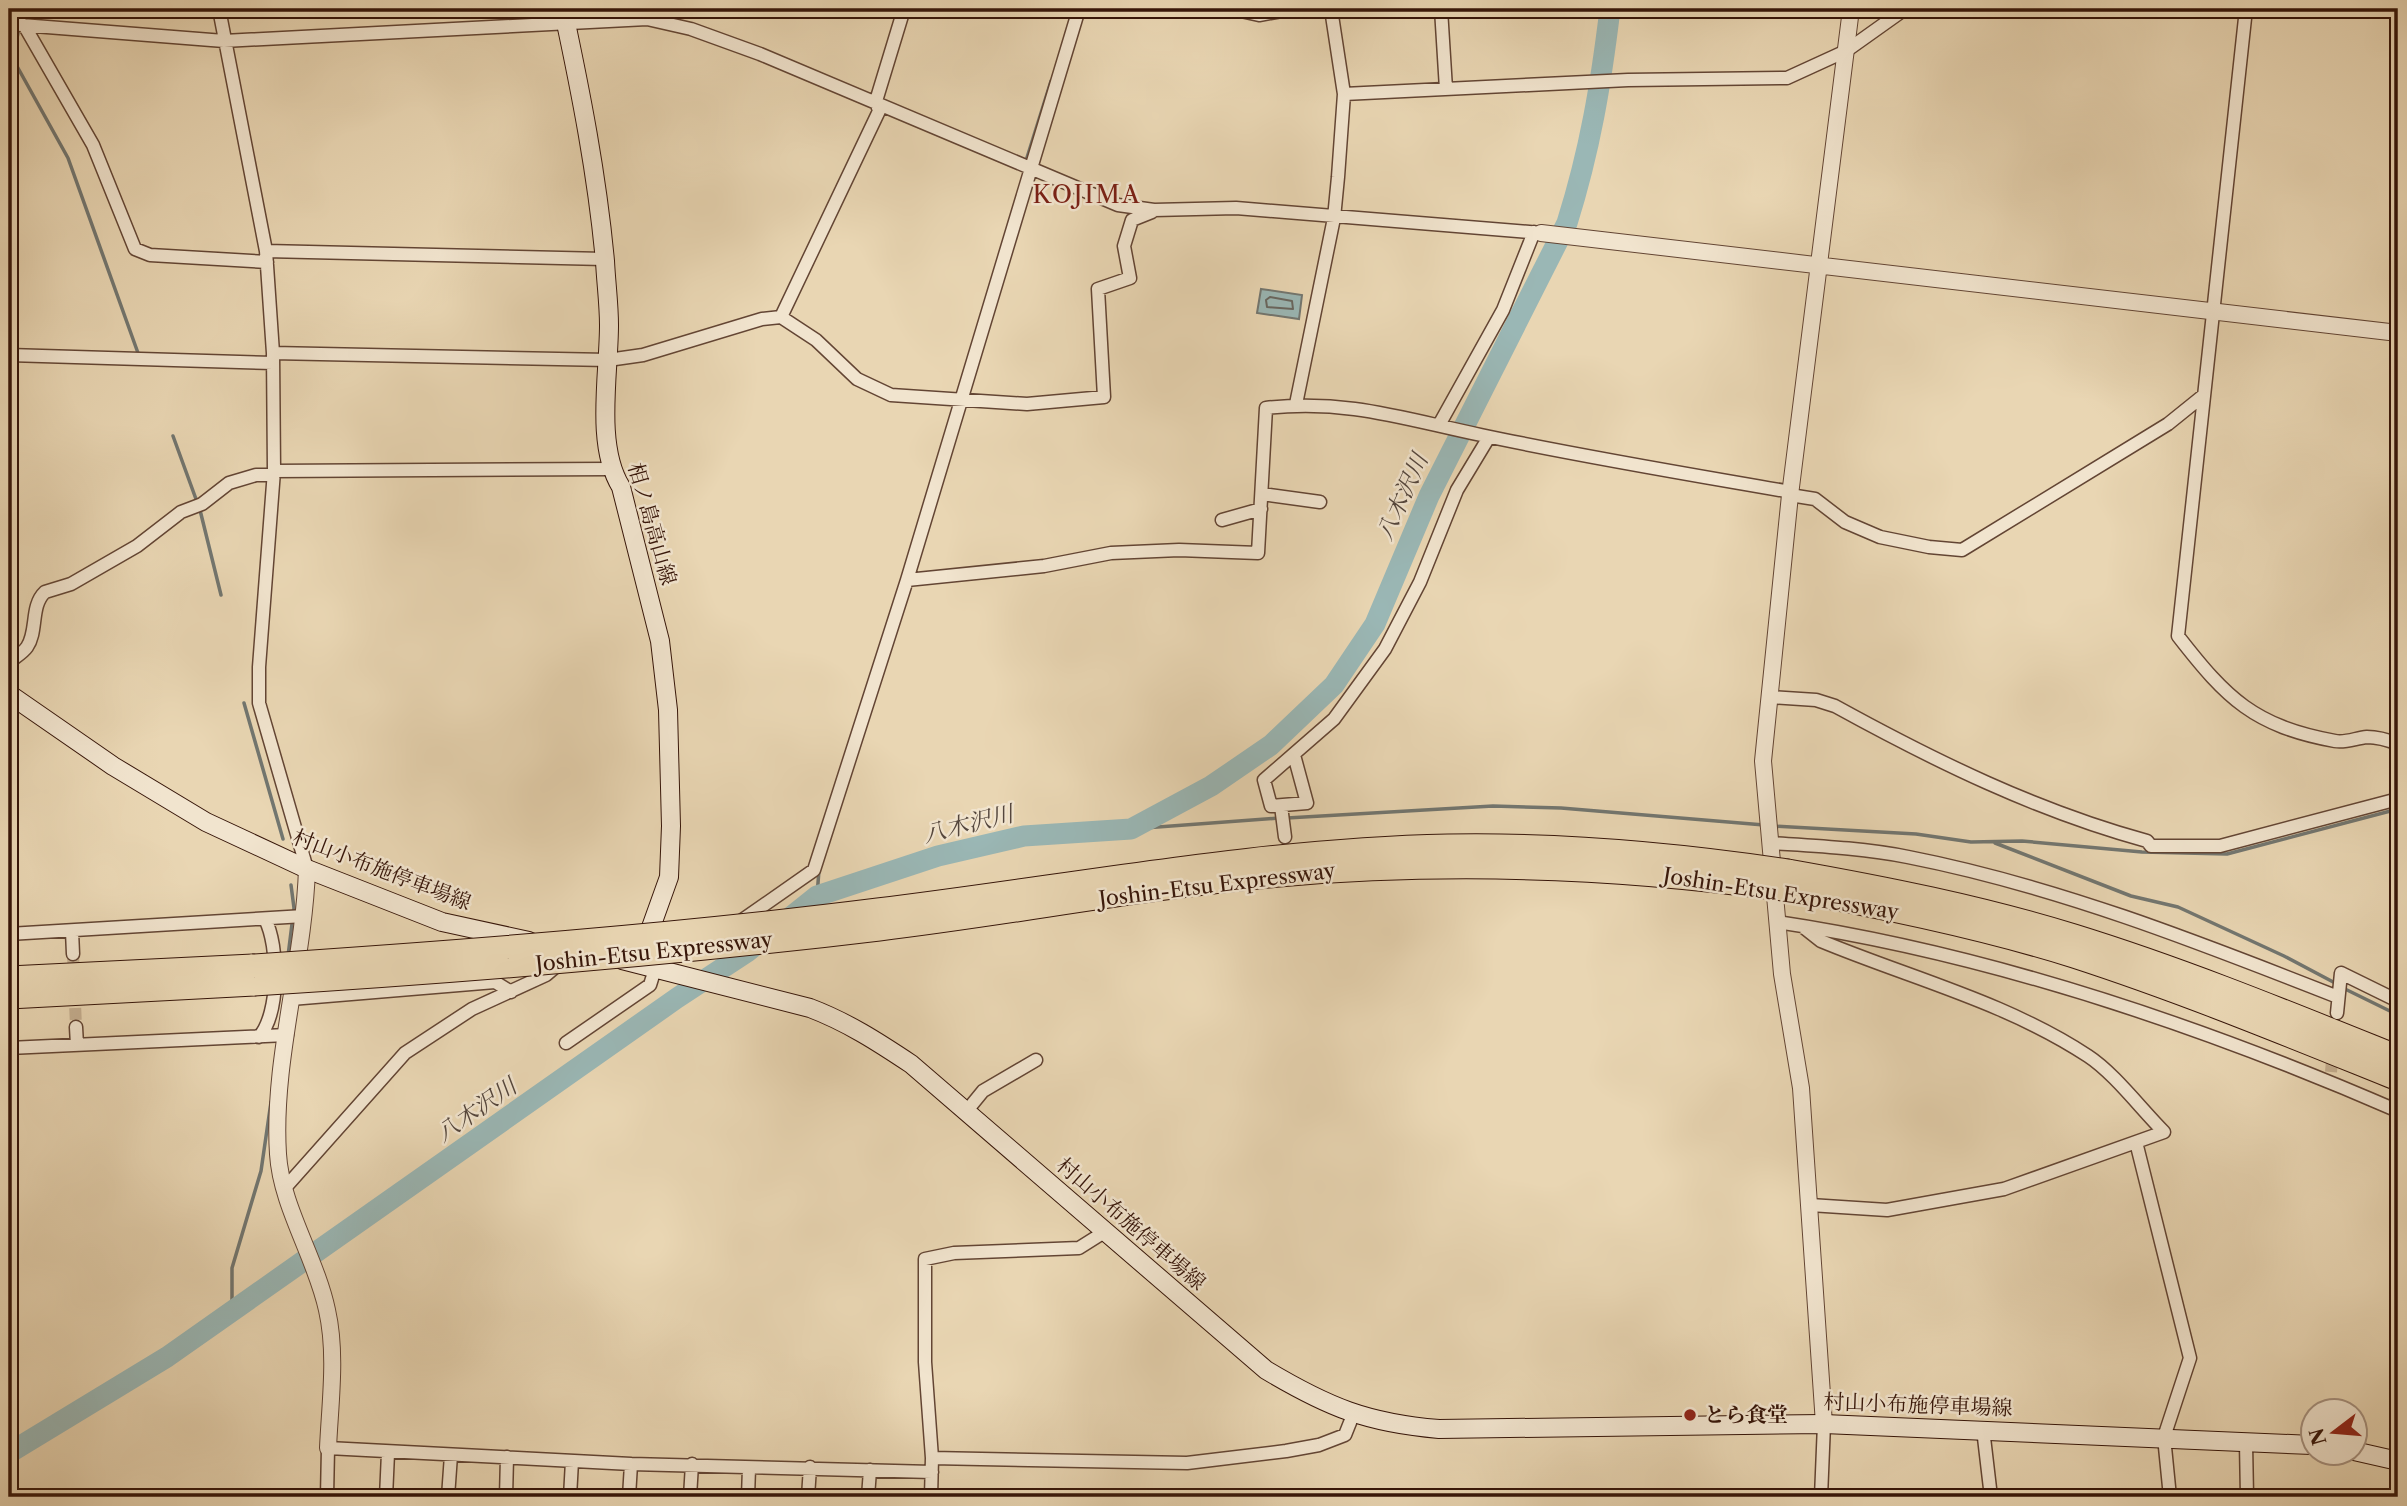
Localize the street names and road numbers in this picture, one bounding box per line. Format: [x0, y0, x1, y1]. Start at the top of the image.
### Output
street label: 相ノ島高山線 [623, 460, 682, 588]
street label: 村山小布施停車場線 [289, 824, 475, 915]
street label: Joshin-Etsu Expressway [1094, 858, 1337, 912]
street label: Joshin-Etsu Expressway [1659, 862, 1901, 925]
street label: Joshin-Etsu Expressway [531, 927, 774, 977]
street label: 村山小布施停車場線 [1052, 1152, 1211, 1295]
street label: 村山小布施停車場線 [1823, 1389, 2013, 1420]

